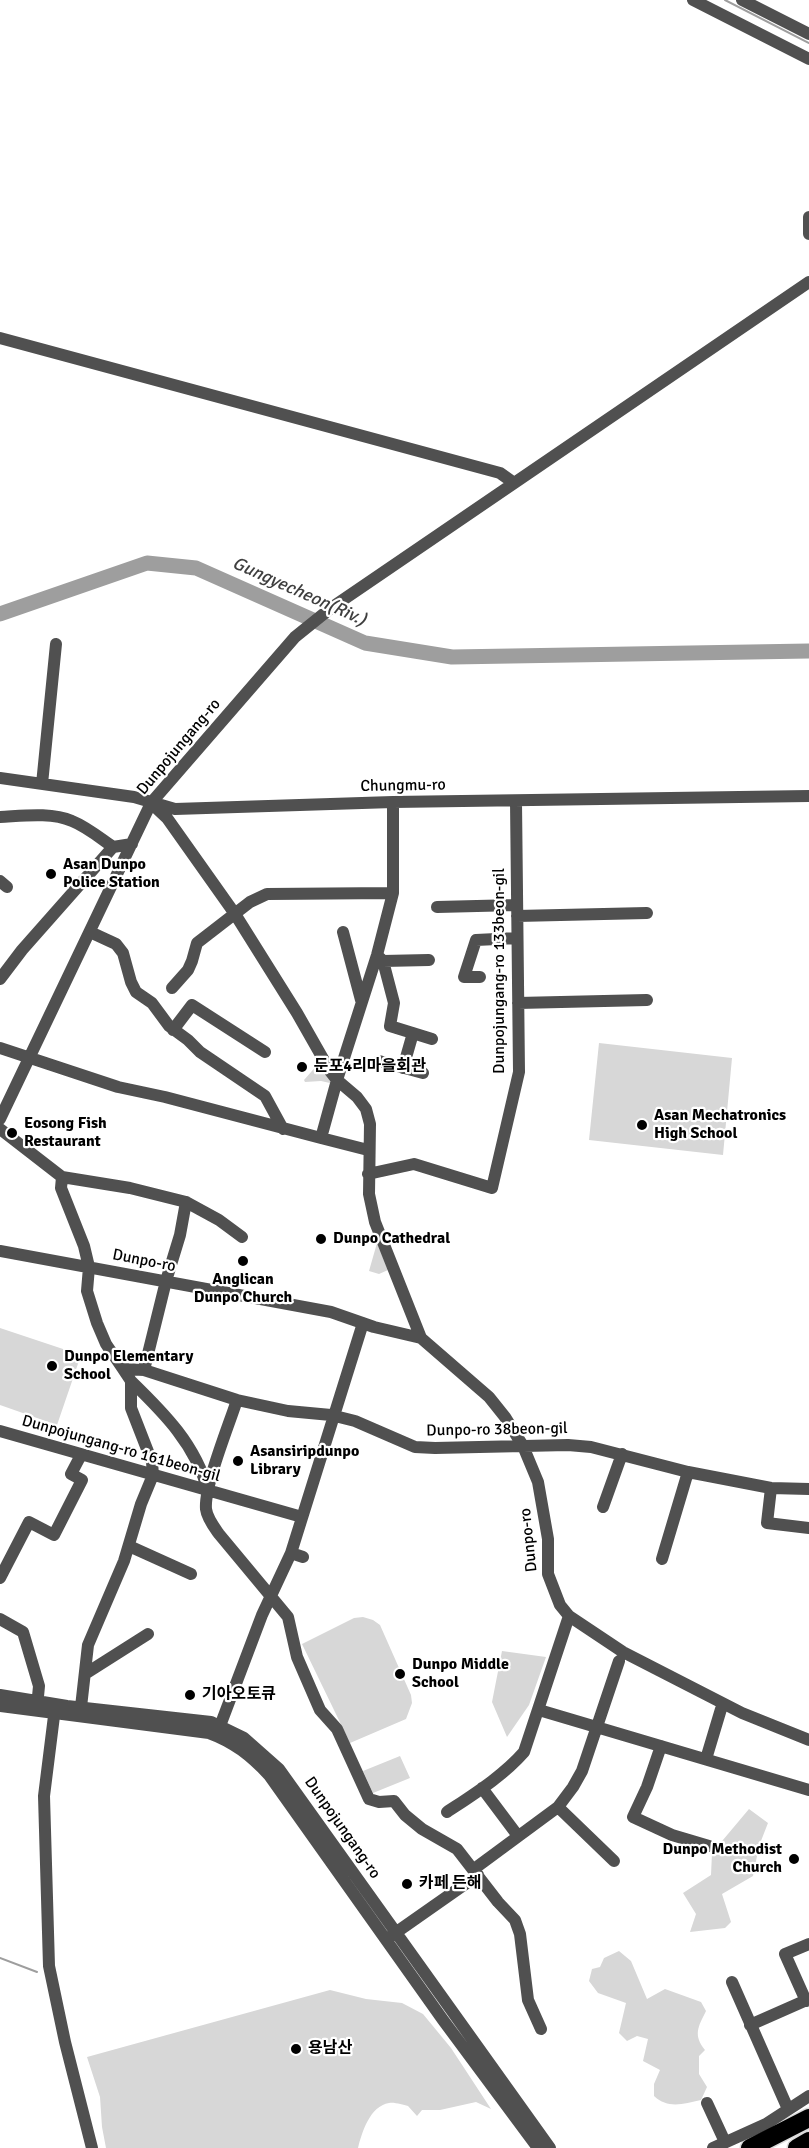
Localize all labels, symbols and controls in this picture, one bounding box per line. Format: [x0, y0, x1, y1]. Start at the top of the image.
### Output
water label: Gungyecheon(Riv.) [229, 553, 369, 631]
street label: Dunpojungang-ro [133, 695, 225, 799]
street label: Chungmu-ro [360, 776, 446, 796]
place label: Asan Dunpo Police Station [63, 855, 160, 893]
marker: Asan Dunpo Police Station [44, 867, 58, 881]
street label: Dunpojungang-ro 133beon-gil [490, 868, 510, 1074]
place label: 둔포4리마을회관 [314, 1057, 426, 1077]
marker: 둔포4리마을회관 [295, 1060, 309, 1074]
place label: Asan Mechatronics High School [654, 1106, 786, 1144]
place label: Eosong Fish Restaurant [24, 1114, 107, 1152]
marker: Asan Mechatronics High School [635, 1118, 649, 1132]
marker: Eosong Fish Restaurant [5, 1126, 19, 1140]
place label: Dunpo Cathedral [333, 1229, 450, 1249]
marker: Dunpo Cathedral [314, 1232, 328, 1246]
street label: Dunpo-ro [111, 1245, 177, 1277]
marker: Anglican Dunpo Church [236, 1254, 250, 1268]
place label: Anglican Dunpo Church [194, 1270, 292, 1308]
place label: Dunpo Elementary School [64, 1347, 193, 1385]
marker: Dunpo Elementary School [45, 1359, 59, 1373]
street label: Dunpojungang-ro 161beon-gil [19, 1411, 223, 1487]
street label: Dunpo-ro 38beon-gil [426, 1419, 568, 1441]
place label: Asansiripdunpo Library [250, 1442, 359, 1480]
marker: Asansiripdunpo Library [231, 1454, 245, 1468]
street label: Dunpo-ro [516, 1507, 542, 1573]
place label: Dunpo Middle School [412, 1655, 509, 1693]
marker: Dunpo Middle School [393, 1667, 407, 1681]
place label: 기아오토큐 [202, 1685, 276, 1705]
marker: 기아오토큐 [183, 1688, 197, 1702]
street label: Dunpojungang-ro [300, 1773, 384, 1883]
place label: Dunpo Methodist Church [663, 1840, 782, 1878]
marker: Dunpo Methodist Church [787, 1852, 801, 1866]
place label: 카페 든해 [419, 1874, 481, 1894]
marker: 카페 든해 [400, 1877, 414, 1891]
place label: 용남산 [308, 2039, 352, 2059]
marker: 용남산 [289, 2042, 303, 2056]

